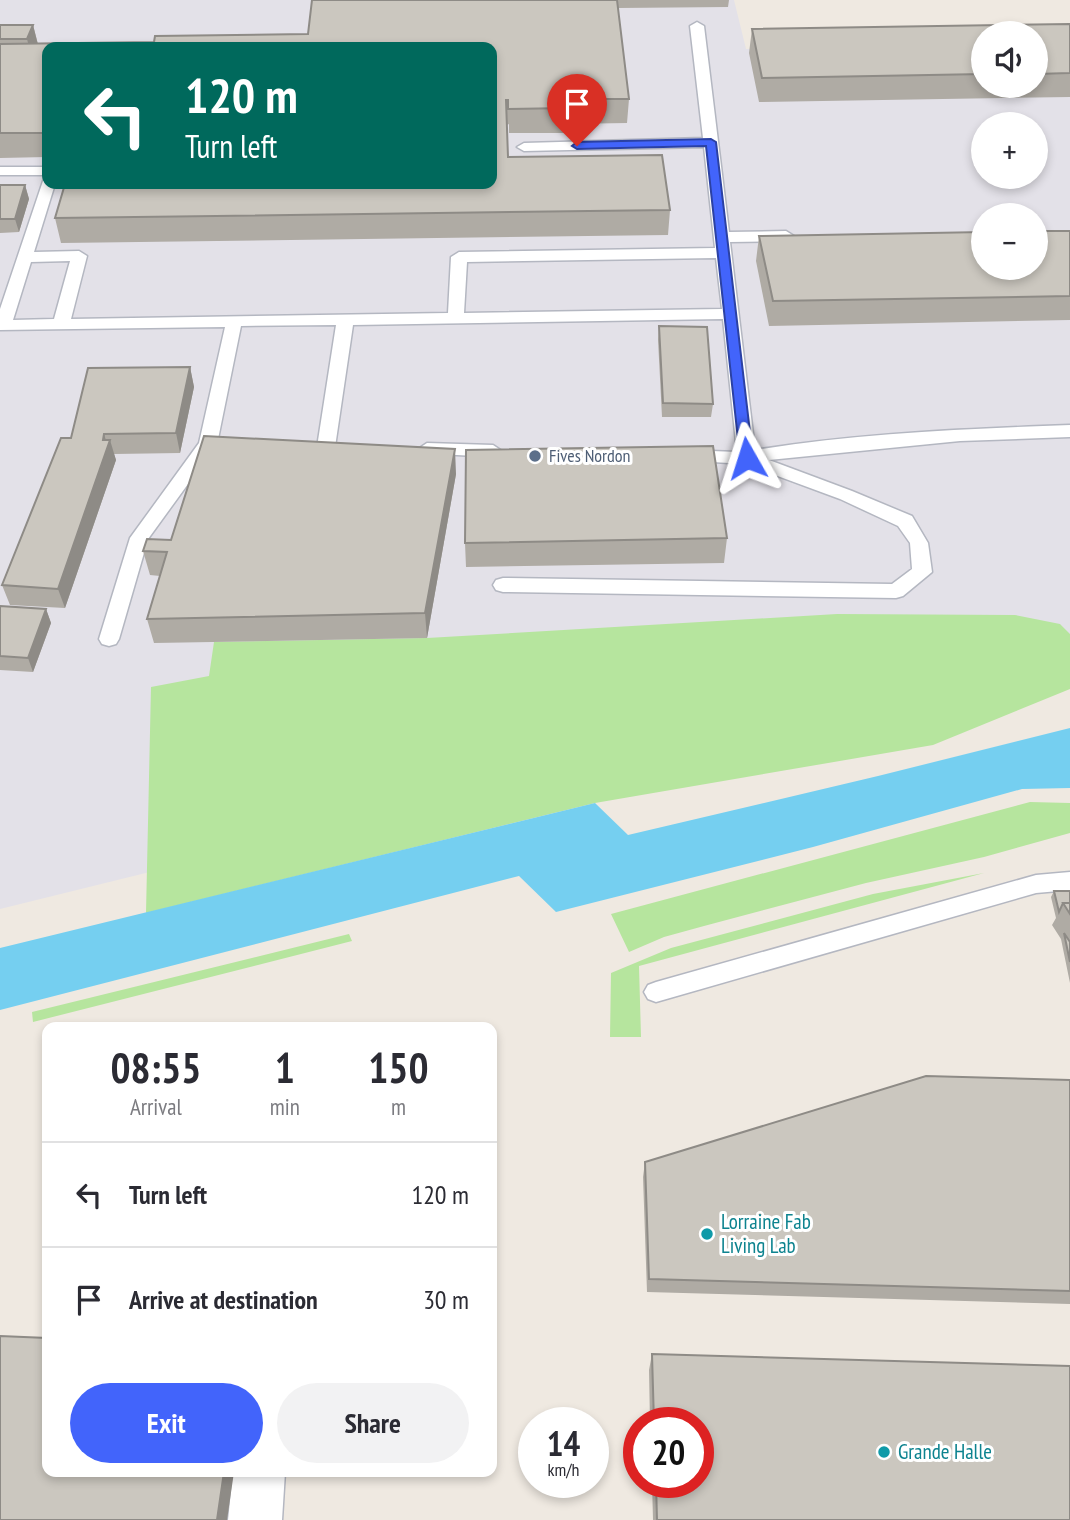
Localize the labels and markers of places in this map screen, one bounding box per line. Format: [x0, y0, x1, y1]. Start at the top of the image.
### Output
pin [547, 74, 607, 146]
place label: Fives Nordon [549, 444, 631, 467]
marker: Fives Nordon [527, 448, 543, 464]
place label: Lorraine Fab Living Lab [721, 1208, 811, 1259]
marker: Lorraine Fab Living Lab [699, 1226, 715, 1242]
place label: Grande Halle [898, 1438, 992, 1465]
marker: Grande Halle [876, 1444, 892, 1460]

